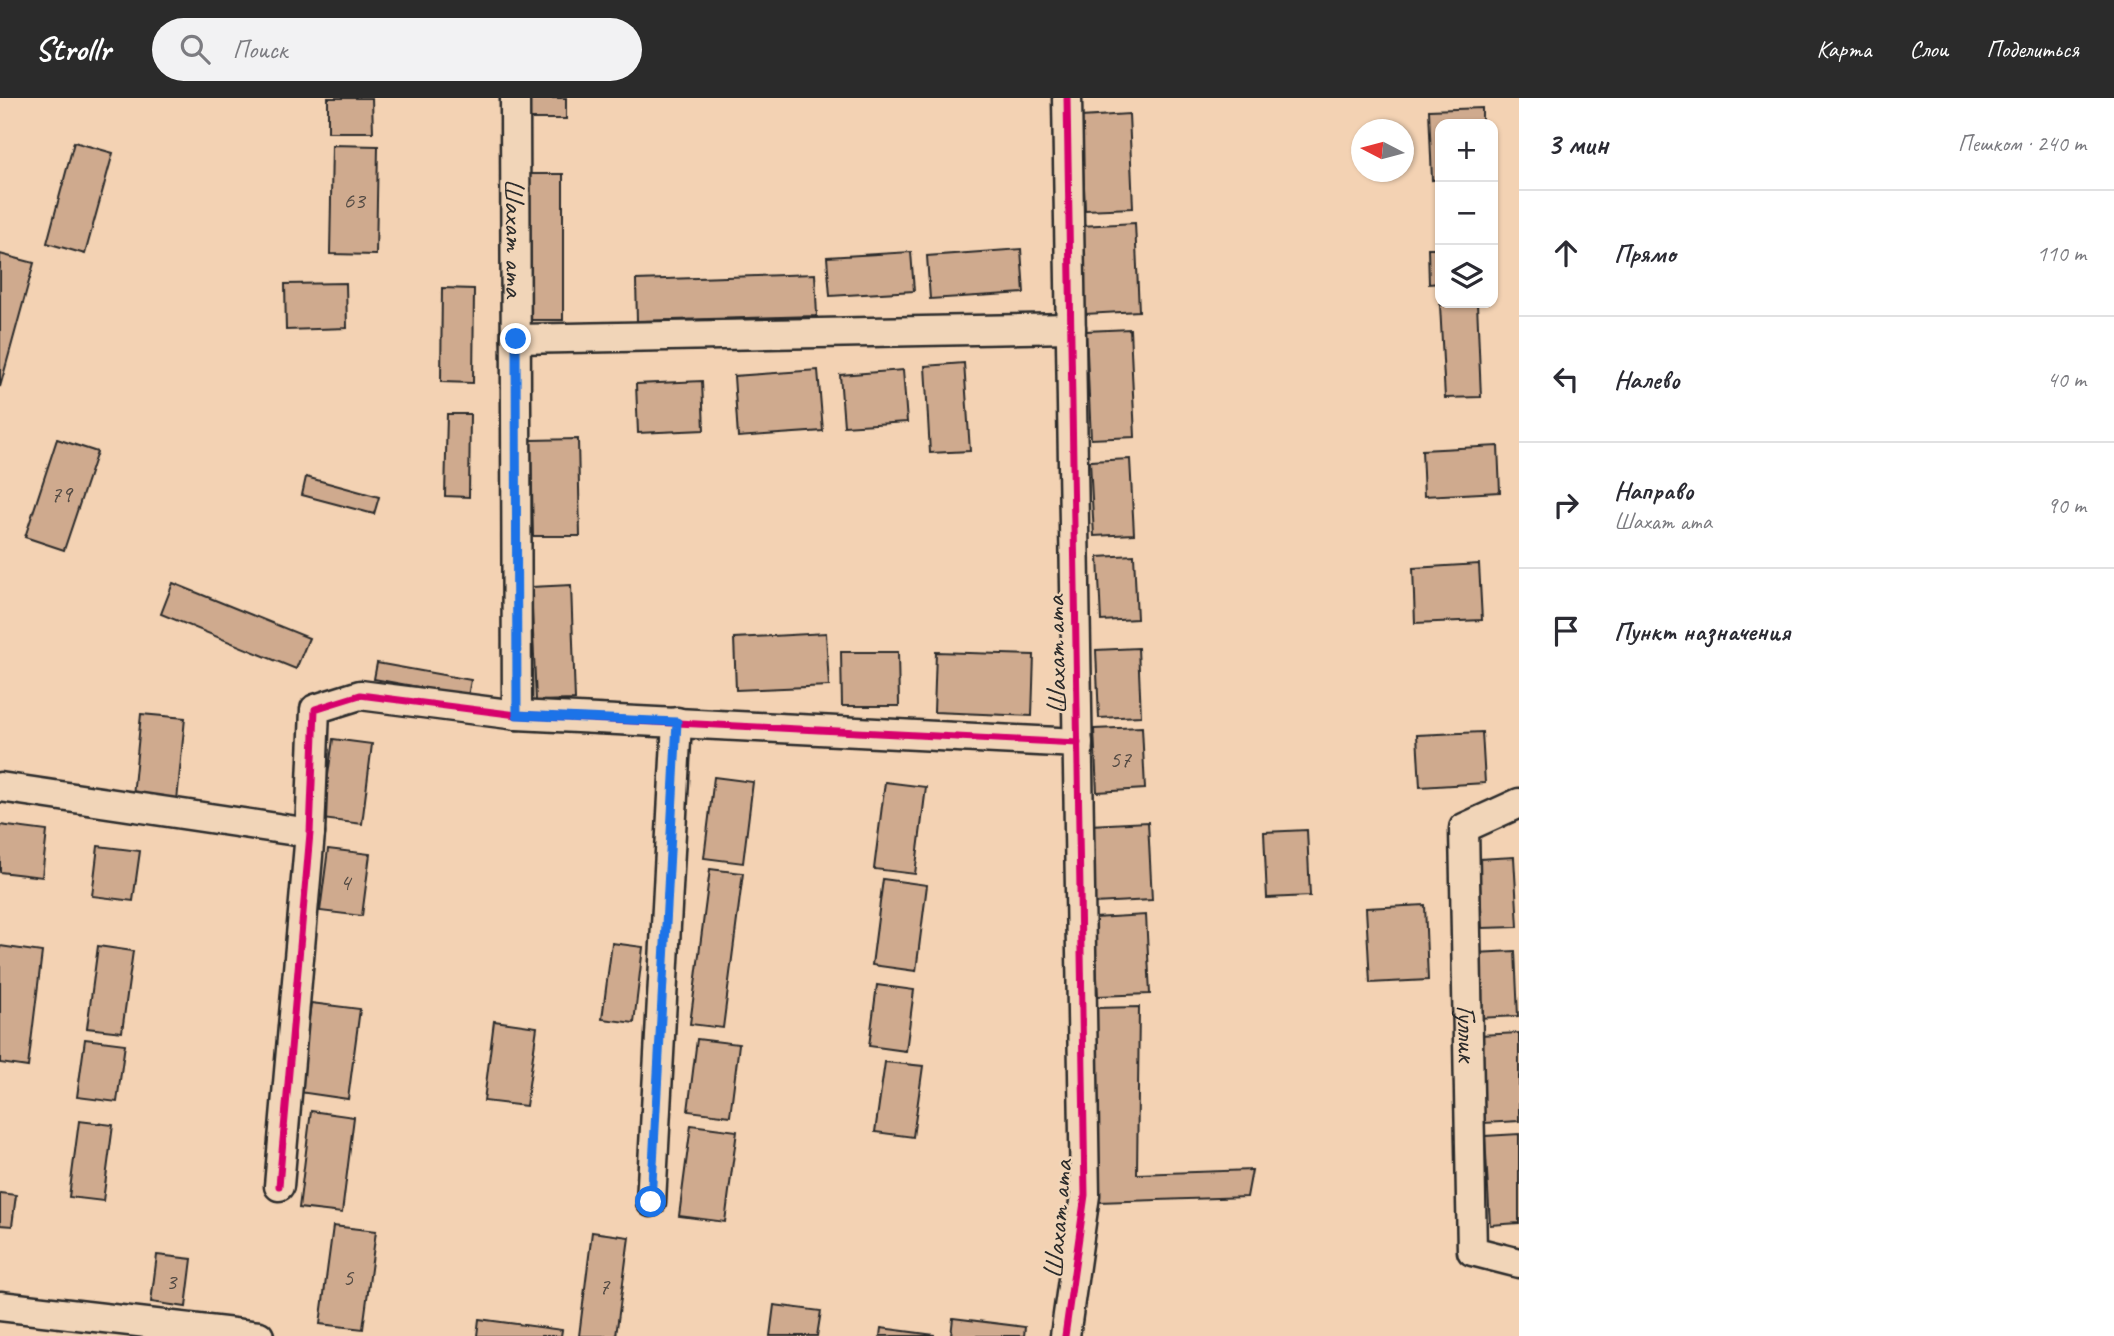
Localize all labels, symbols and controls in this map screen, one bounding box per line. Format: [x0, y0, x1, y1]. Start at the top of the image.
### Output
search box [152, 18, 642, 81]
text: Strollr [35, 28, 110, 70]
icon: search [176, 30, 214, 68]
text: Поиск [232, 33, 287, 66]
text: Карта [1817, 34, 1871, 64]
text: Слои [1909, 34, 1948, 64]
text: Поделиться [1986, 34, 2079, 64]
north arrow [1351, 119, 1414, 182]
map controls [1435, 119, 1498, 308]
button: + [1435, 119, 1498, 182]
text: 3 мин [1547, 125, 1608, 163]
text: Пешком · 240 m [1958, 129, 2086, 158]
street label: Шахат ата [497, 178, 533, 299]
button: − [1435, 182, 1498, 245]
house number: 63 [343, 185, 367, 215]
icon: ahead [1547, 234, 1585, 272]
text: Прямо [1614, 237, 1676, 270]
text: 110 m [2037, 239, 2086, 268]
button: layers [1435, 245, 1498, 308]
route end [500, 323, 531, 354]
icon: left [1547, 360, 1585, 398]
text: Налево [1614, 363, 1680, 396]
text: 40 m [2047, 365, 2086, 394]
text: Направо [1614, 474, 1693, 507]
house number: 79 [50, 479, 74, 509]
icon: right [1547, 486, 1585, 524]
text: 90 m [2047, 491, 2086, 520]
text: Шахат ата [1614, 507, 1712, 536]
street label: Шахат ата [1037, 593, 1074, 715]
icon: arrive [1547, 612, 1585, 650]
text: Пункт назначения [1614, 615, 1790, 648]
house number: 57 [1109, 744, 1132, 774]
house number: 4 [340, 867, 353, 897]
street label: Гуллик [1449, 1005, 1485, 1064]
street label: Шахат ата [1035, 1156, 1080, 1280]
route start [635, 1186, 666, 1217]
house number: 5 [343, 1262, 355, 1292]
house number: 3 [166, 1266, 179, 1296]
house number: 7 [599, 1271, 611, 1301]

